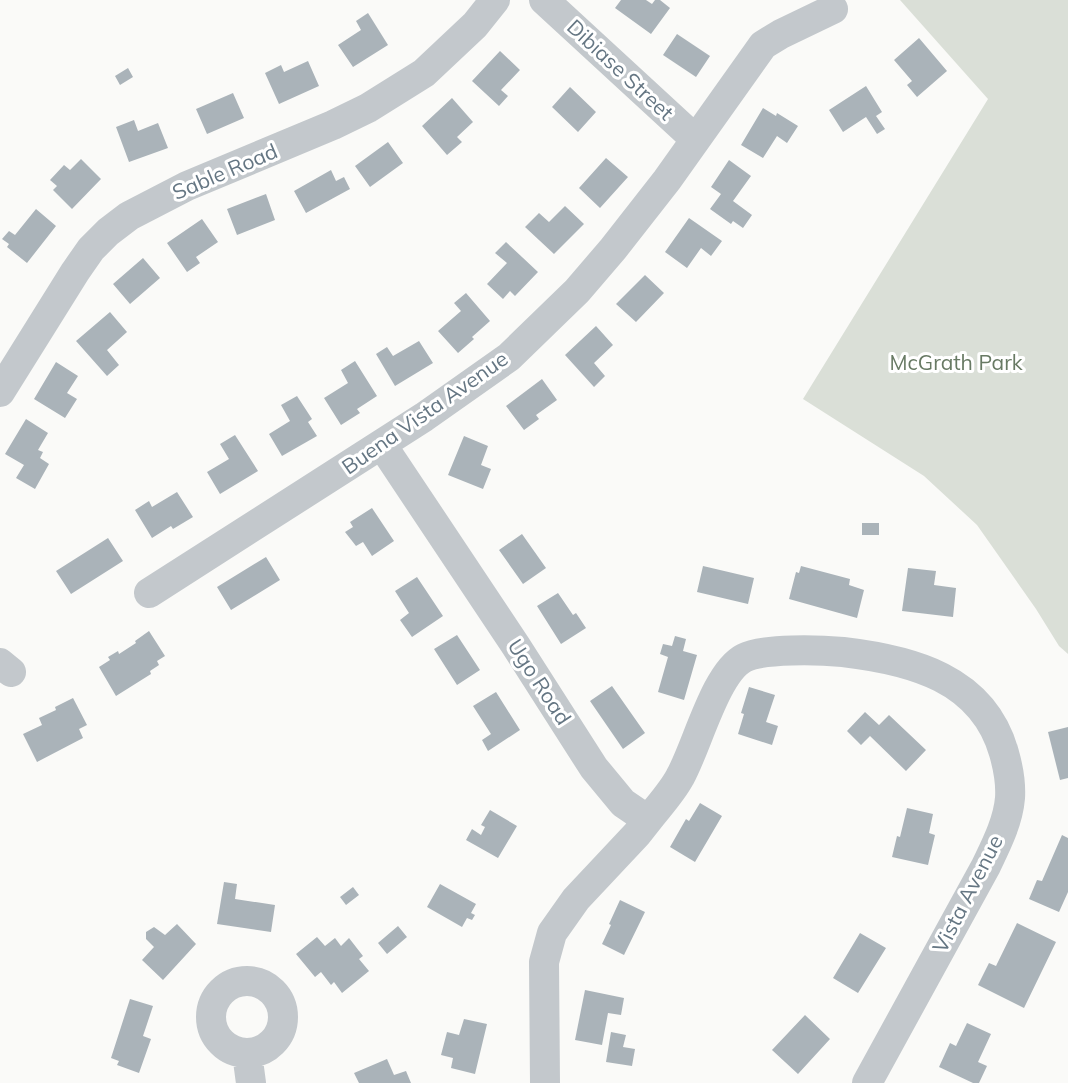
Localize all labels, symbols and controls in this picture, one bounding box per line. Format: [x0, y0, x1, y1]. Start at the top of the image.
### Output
street label: Dibiase Street [562, 13, 679, 125]
street label: Sable Road [168, 137, 281, 205]
street label: Buena Vista Avenue [336, 345, 512, 479]
park label: McGrath Park [889, 349, 1023, 375]
street label: Ugo Road [503, 634, 577, 729]
street label: Vista Avenue [926, 830, 1008, 957]

